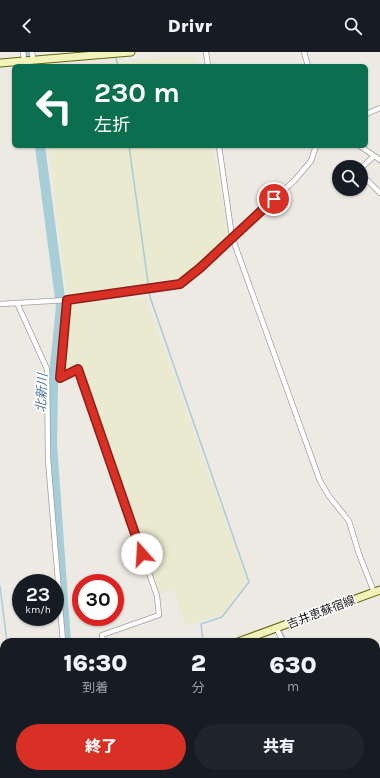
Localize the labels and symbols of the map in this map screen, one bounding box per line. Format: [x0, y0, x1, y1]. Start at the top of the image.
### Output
pin [257, 182, 291, 216]
water label: 北新川 [33, 371, 50, 413]
position arrow [121, 533, 163, 575]
speed limit sign: 30 [72, 574, 124, 626]
street label: 吉井恵蘇宿線 [285, 593, 357, 631]

